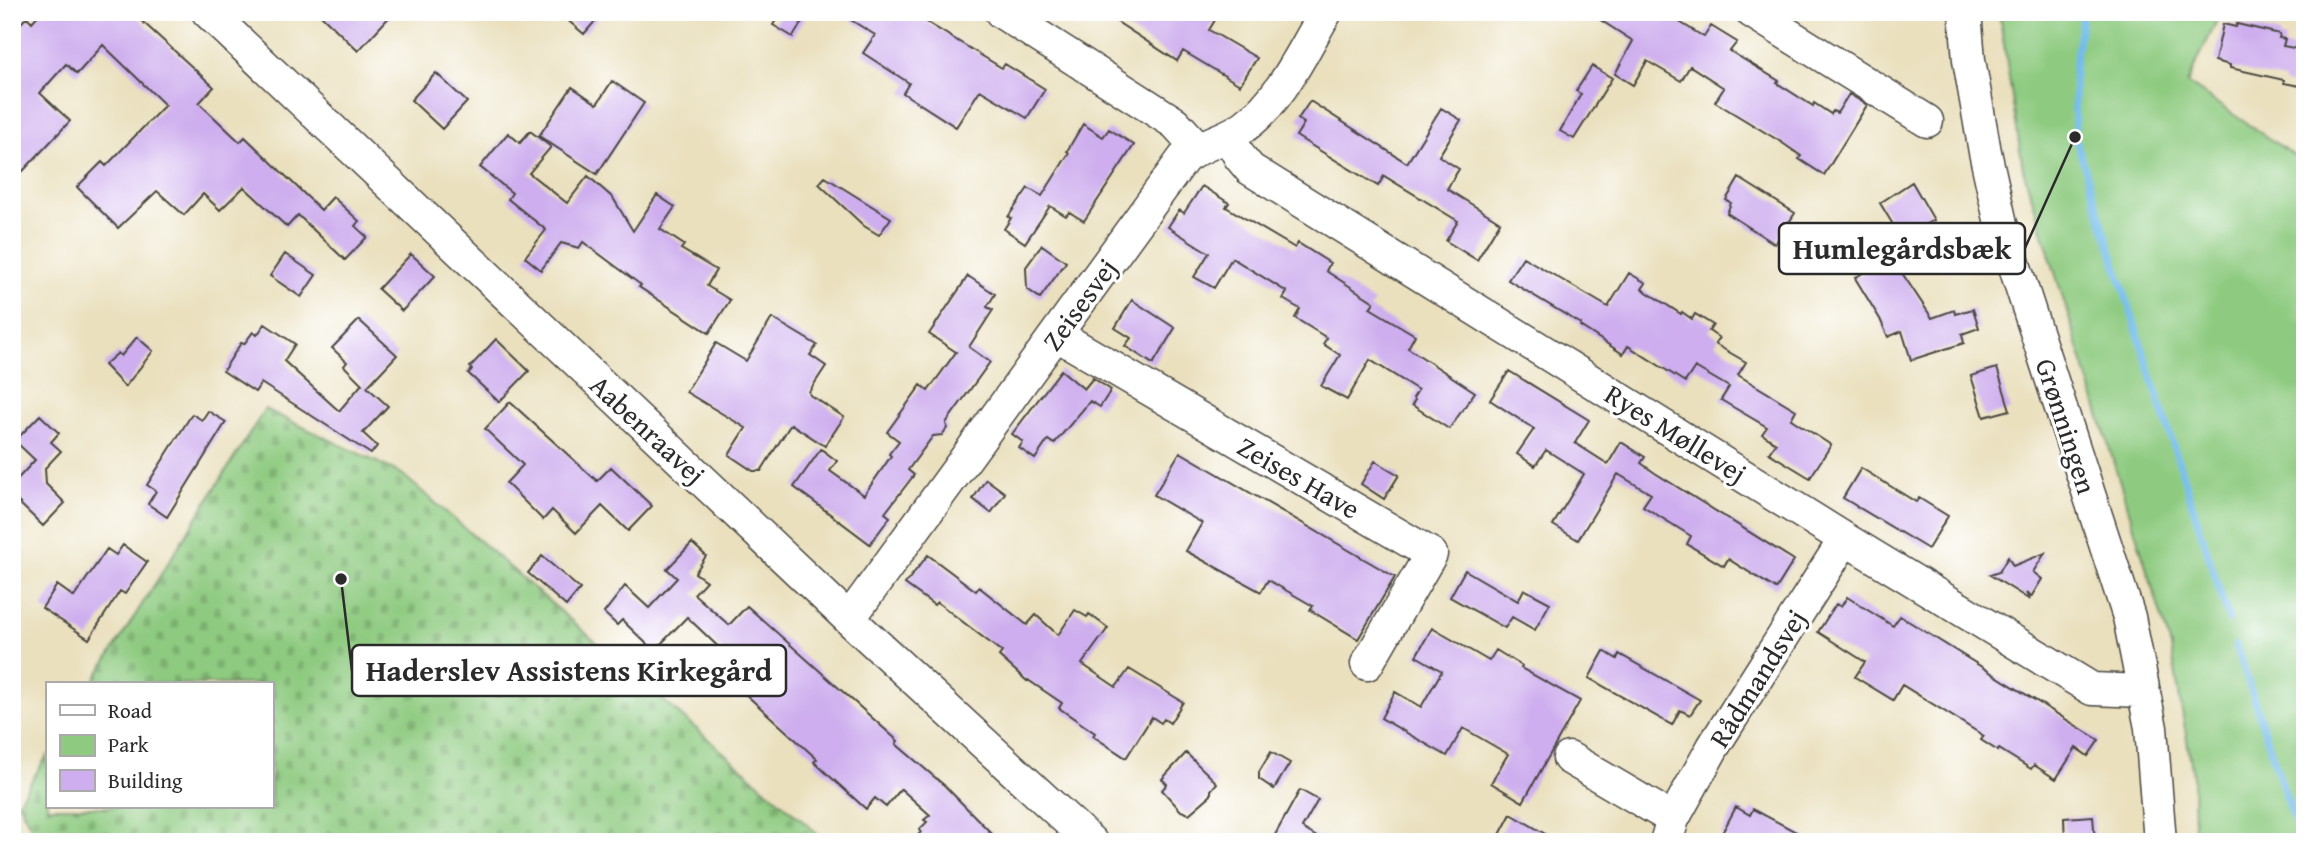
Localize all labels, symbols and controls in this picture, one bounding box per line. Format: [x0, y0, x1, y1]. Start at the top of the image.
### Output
callout: Humlegårdsbæk [1779, 223, 2025, 274]
text: Humlegårdsbæk [1793, 226, 2012, 270]
street label: Zeisesvej [1032, 249, 1126, 359]
street label: Grønningen [2026, 353, 2108, 499]
street label: Aabenraavej [581, 365, 715, 493]
street label: Ryes Møllevej [1597, 373, 1755, 493]
street label: Zeises Have [1230, 425, 1368, 529]
street label: Rådmandsvej [1698, 601, 1816, 755]
callout: Haderslev Assistens Kirkegård [352, 645, 786, 696]
text: Haderslev Assistens Kirkegård [366, 648, 773, 692]
legend [46, 682, 273, 808]
text: Road [108, 695, 153, 726]
text: Park [108, 729, 149, 760]
text: Building [108, 765, 183, 796]

